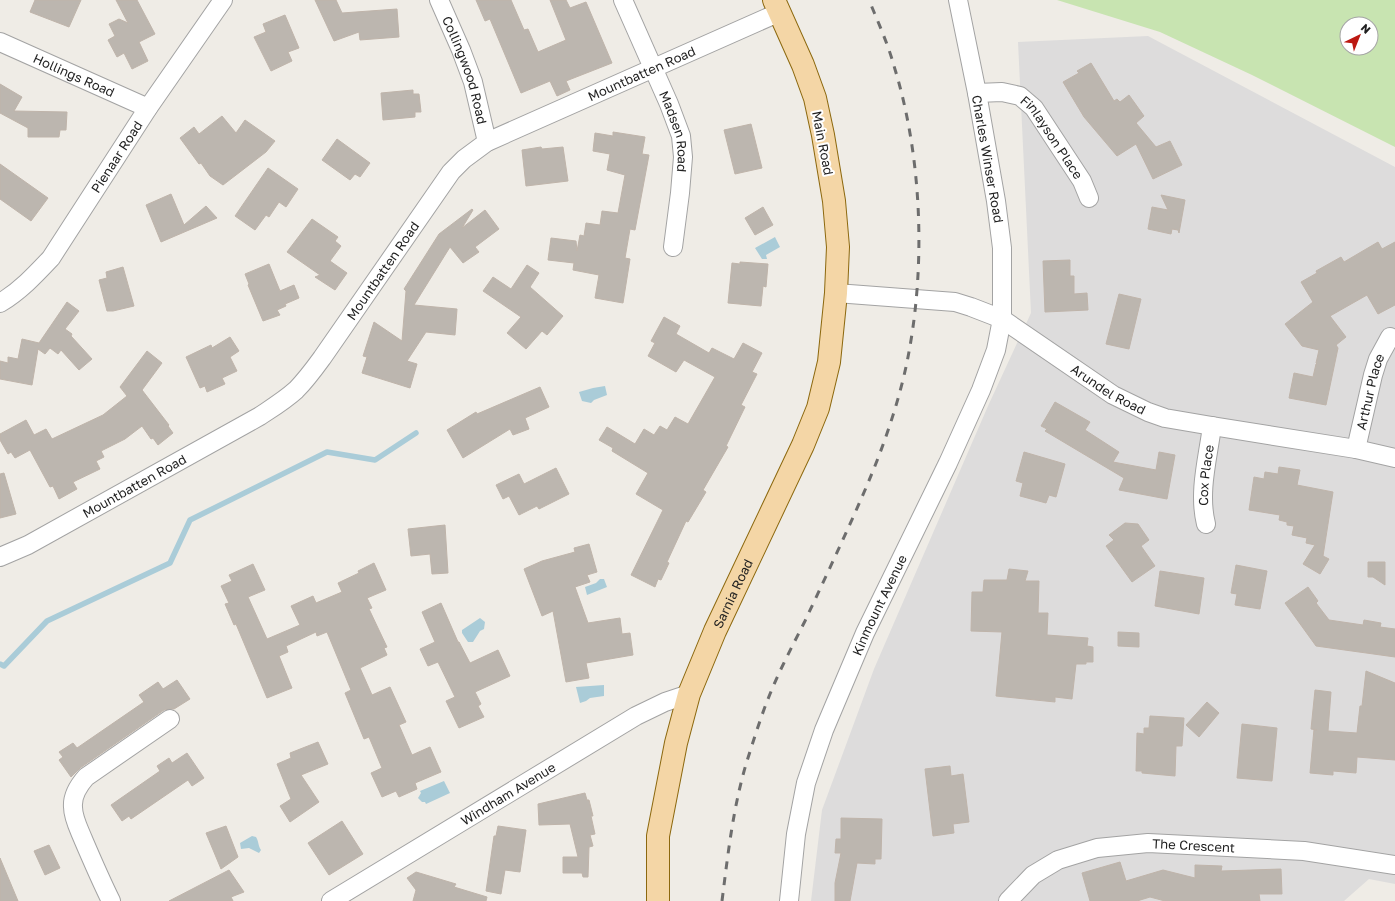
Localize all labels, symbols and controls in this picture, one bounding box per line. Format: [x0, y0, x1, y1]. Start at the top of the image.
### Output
street label: Collingwood Road [439, 13, 491, 126]
north arrow [1339, 16, 1379, 56]
text: N [1359, 21, 1374, 36]
street label: Mountbatten Road [585, 43, 698, 104]
street label: Hollings Road [31, 50, 117, 100]
street label: Madsen Road [656, 88, 691, 173]
street label: Finlayson Place [1017, 92, 1086, 182]
street label: Charles Winser Road [969, 94, 1007, 224]
street label: Main Road [809, 110, 837, 176]
street label: Pienaar Road [87, 118, 146, 196]
street label: Mountbatten Road [343, 218, 422, 323]
street label: Arthur Place [1353, 350, 1388, 431]
street label: Arundel Road [1068, 361, 1148, 418]
street label: Cox Place [1195, 443, 1217, 506]
street label: Mountbatten Road [80, 451, 189, 521]
street label: Kinmount Avenue [848, 552, 910, 658]
street label: Sarnia Road [710, 556, 756, 631]
street label: Windham Avenue [458, 759, 558, 829]
street label: The Crescent [1152, 835, 1235, 855]

